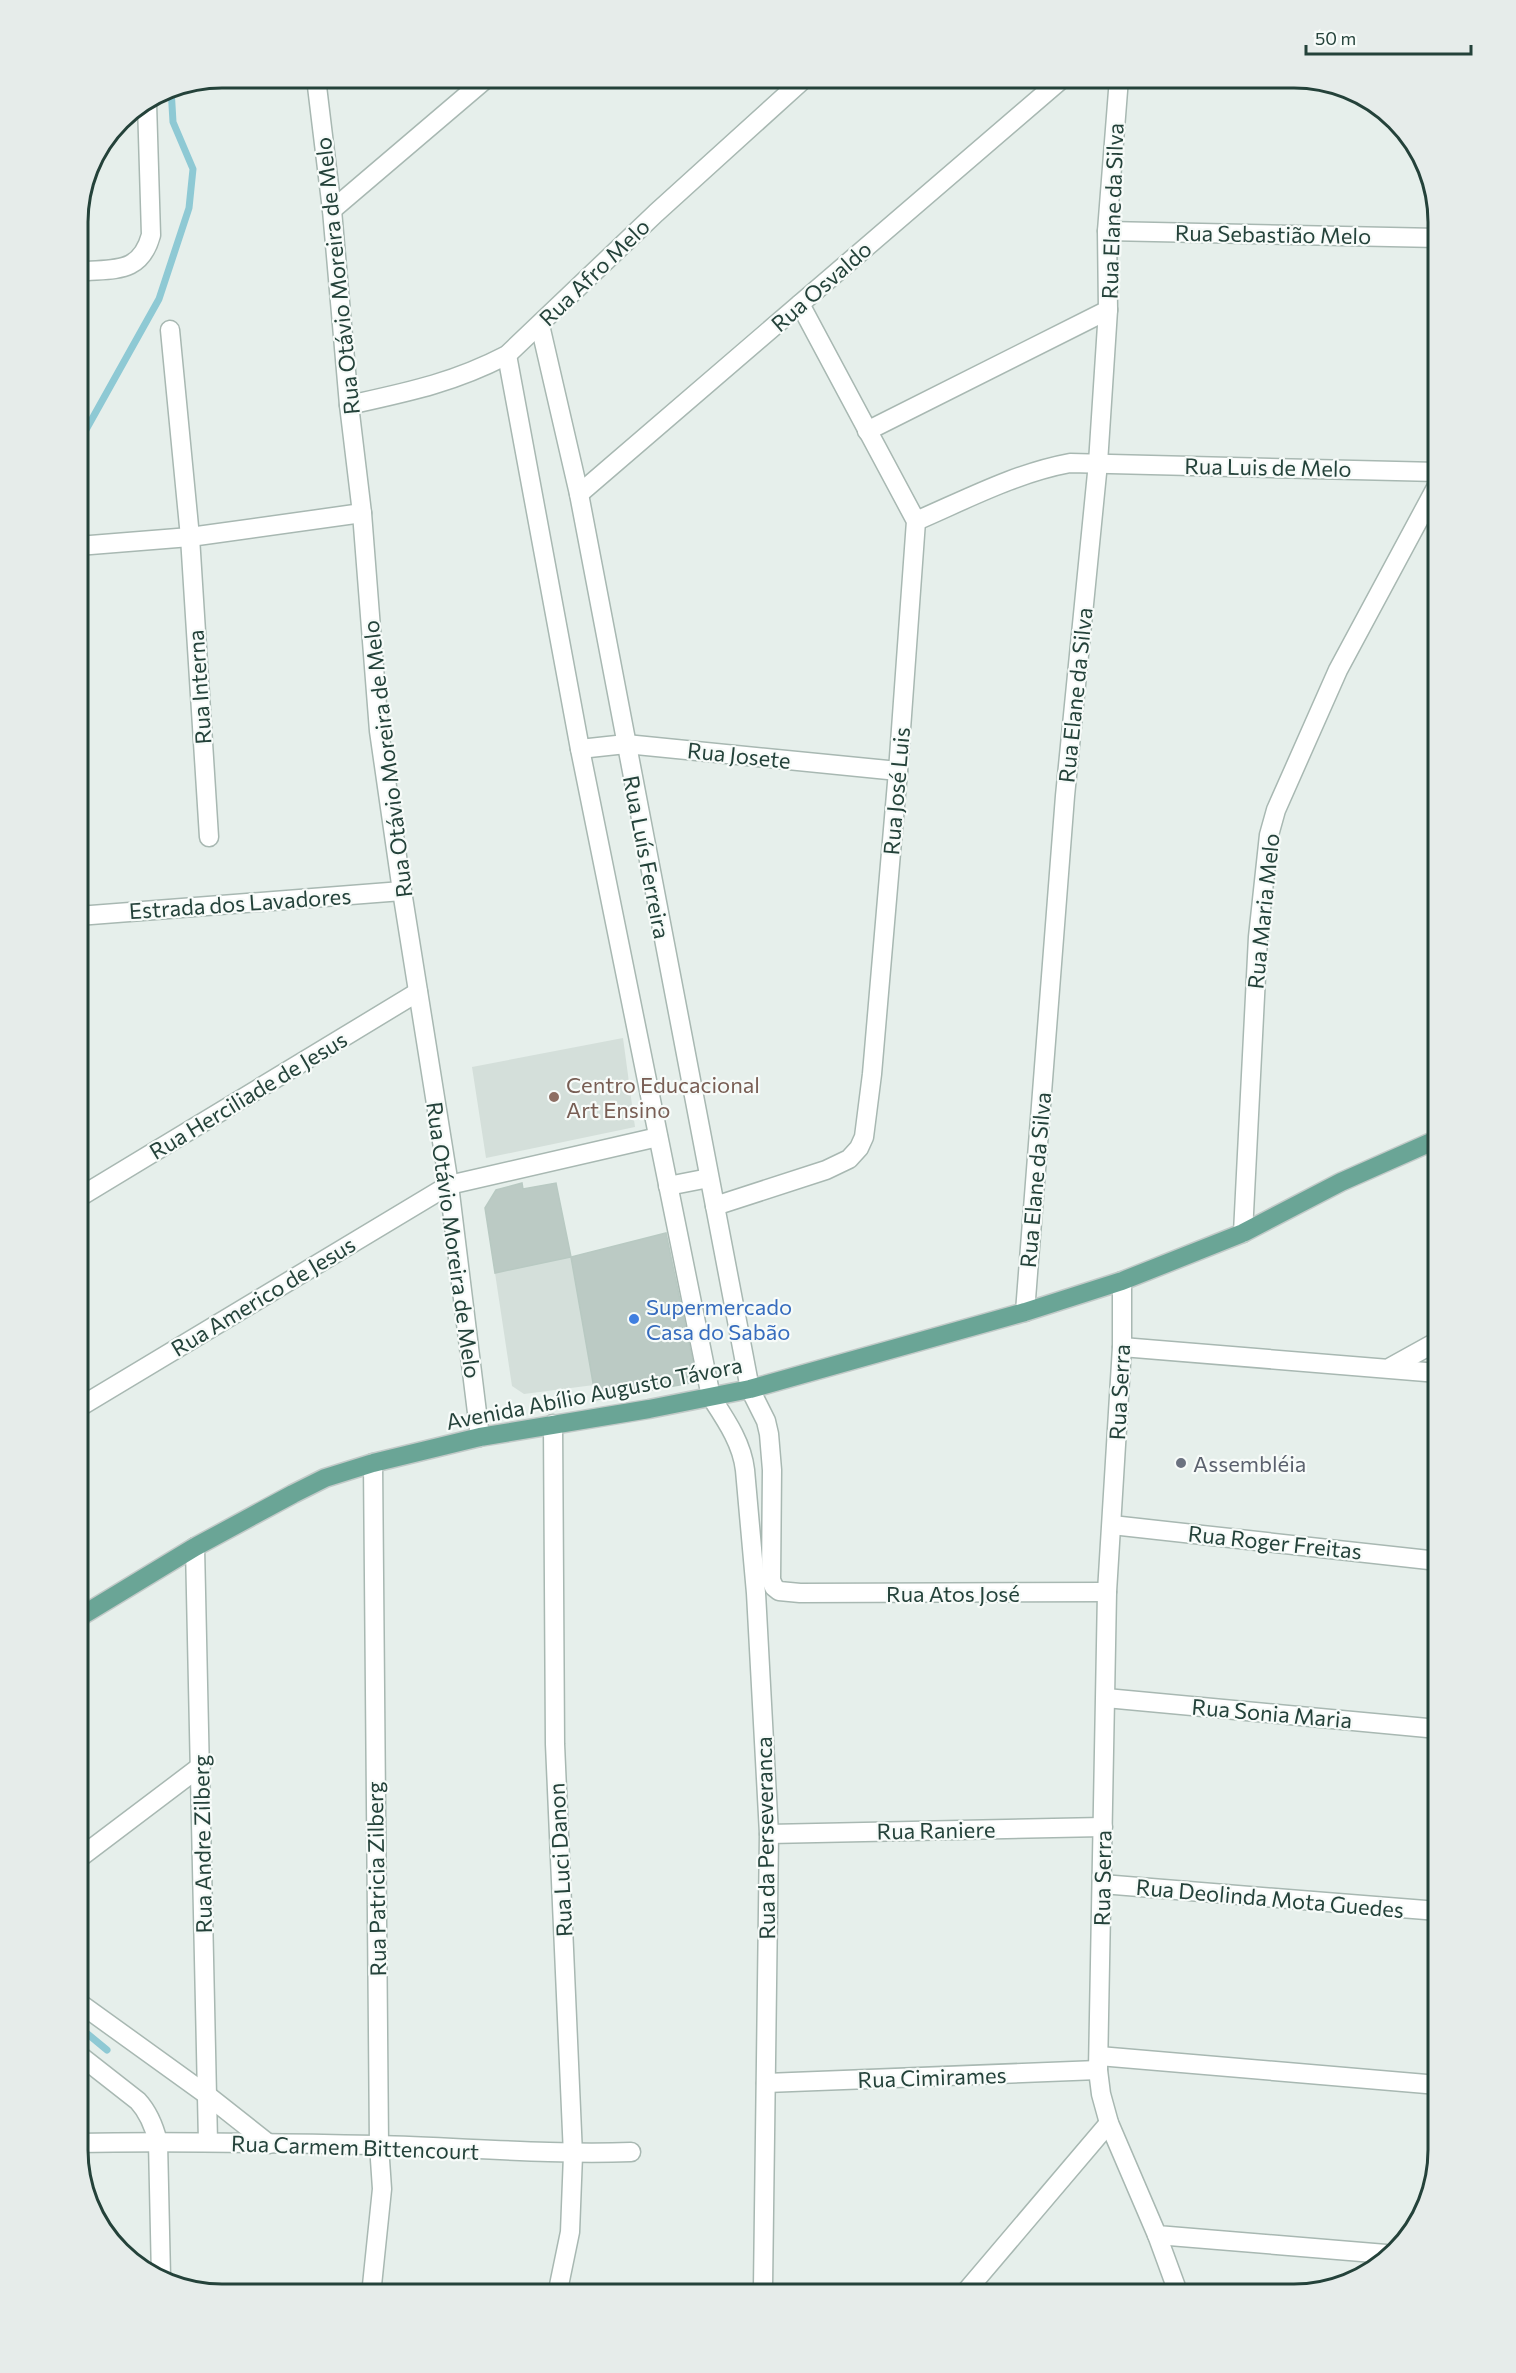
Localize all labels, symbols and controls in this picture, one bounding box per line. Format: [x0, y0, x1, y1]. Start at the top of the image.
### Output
scale bar [1306, 18, 1471, 56]
text: 50 m [1315, 27, 1356, 49]
street label: Rua Elane da Silva [1095, 122, 1129, 300]
street label: Rua Otávio Moreira de Melo [309, 136, 365, 416]
street label: Rua Afro Melo [533, 213, 655, 331]
street label: Rua Sebastião Melo [1175, 219, 1371, 249]
street label: Rua Osvaldo [765, 235, 877, 337]
street label: Rua Luis de Melo [1184, 452, 1352, 482]
street label: Rua Elane da Silva [1052, 606, 1098, 784]
street label: Rua Otávio Moreira de Melo [357, 619, 417, 899]
street label: Rua Interna [182, 629, 216, 745]
street label: Rua José Luis [877, 726, 915, 856]
street label: Rua Josete [686, 736, 792, 774]
street label: Rua Luís Ferreira [618, 773, 676, 941]
street label: Rua Maria Melo [1241, 832, 1285, 990]
street label: Estrada dos Lavadores [128, 882, 352, 924]
street label: Rua Herciliade de Jesus [144, 1025, 352, 1165]
place label: Centro Educacional Art Ensino [566, 1071, 760, 1123]
marker: Centro Educacional Art Ensino [547, 1090, 561, 1104]
street label: Rua Elane da Silva [1014, 1091, 1056, 1269]
street label: Rua Otávio Moreira de Melo [421, 1100, 487, 1380]
street label: Rua Americo de Jesus [166, 1230, 360, 1362]
place label: Supermercado Casa do Sabão [646, 1293, 792, 1345]
marker: Supermercado Casa do Sabão [627, 1312, 641, 1326]
street label: Rua Serra [1103, 1343, 1135, 1441]
street label: Avenida Abílio Augusto Távora [444, 1351, 744, 1435]
place label: Assembléia [1193, 1450, 1306, 1477]
marker: Assembléia [1174, 1456, 1188, 1470]
street label: Rua Roger Freitas [1187, 1519, 1363, 1565]
street label: Rua Atos José [886, 1580, 1020, 1607]
street label: Rua Sonia Maria [1191, 1693, 1353, 1733]
street label: Rua da Perseveranca [750, 1736, 780, 1940]
street label: Rua Andre Zilberg [187, 1754, 217, 1934]
street label: Rua Patricia Zilberg [361, 1781, 391, 1977]
street label: Rua Luci Danon [542, 1782, 578, 1938]
street label: Rua Raniere [876, 1815, 996, 1845]
street label: Rua Serra [1088, 1830, 1116, 1926]
street label: Rua Deolinda Mota Guedes [1135, 1873, 1405, 1923]
street label: Rua Cimirames [857, 2061, 1007, 2093]
street label: Rua Carmem Bittencourt [230, 2129, 480, 2165]

